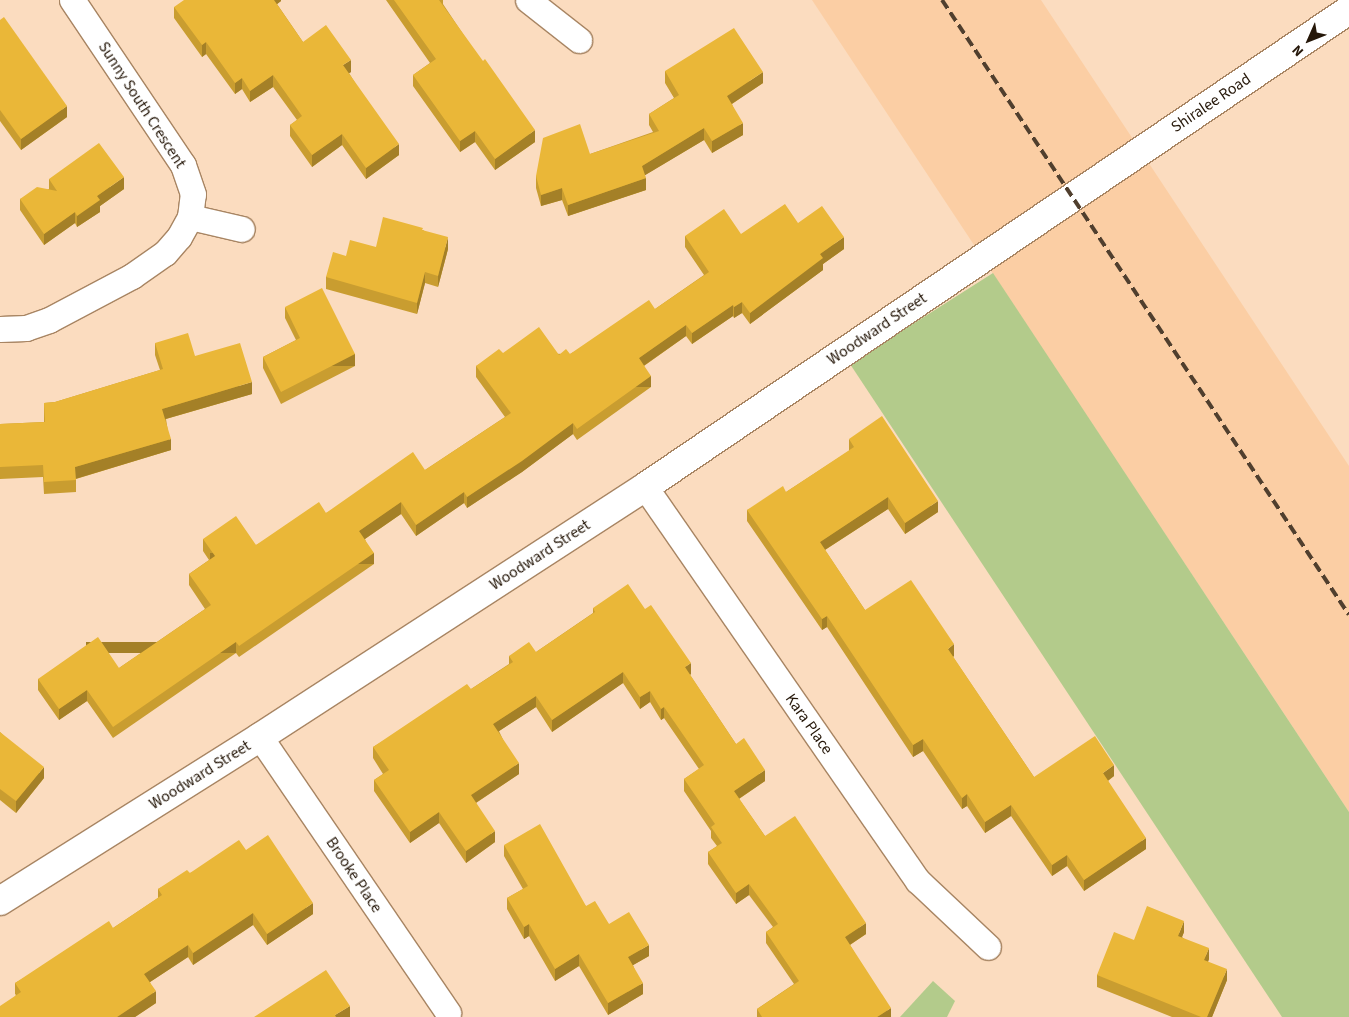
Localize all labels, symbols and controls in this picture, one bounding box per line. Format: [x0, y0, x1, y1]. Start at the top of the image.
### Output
north arrow [1284, 15, 1334, 65]
street label: Sunny South Crescent [94, 38, 190, 172]
text: N [1288, 40, 1309, 61]
street label: Shiralee Road [1168, 69, 1254, 137]
street label: Woodward Street [824, 289, 930, 369]
street label: Woodward Street [486, 515, 594, 595]
street label: Kara Place [781, 690, 837, 758]
street label: Woodward Street [146, 736, 254, 814]
street label: Brooke Place [322, 834, 386, 916]

